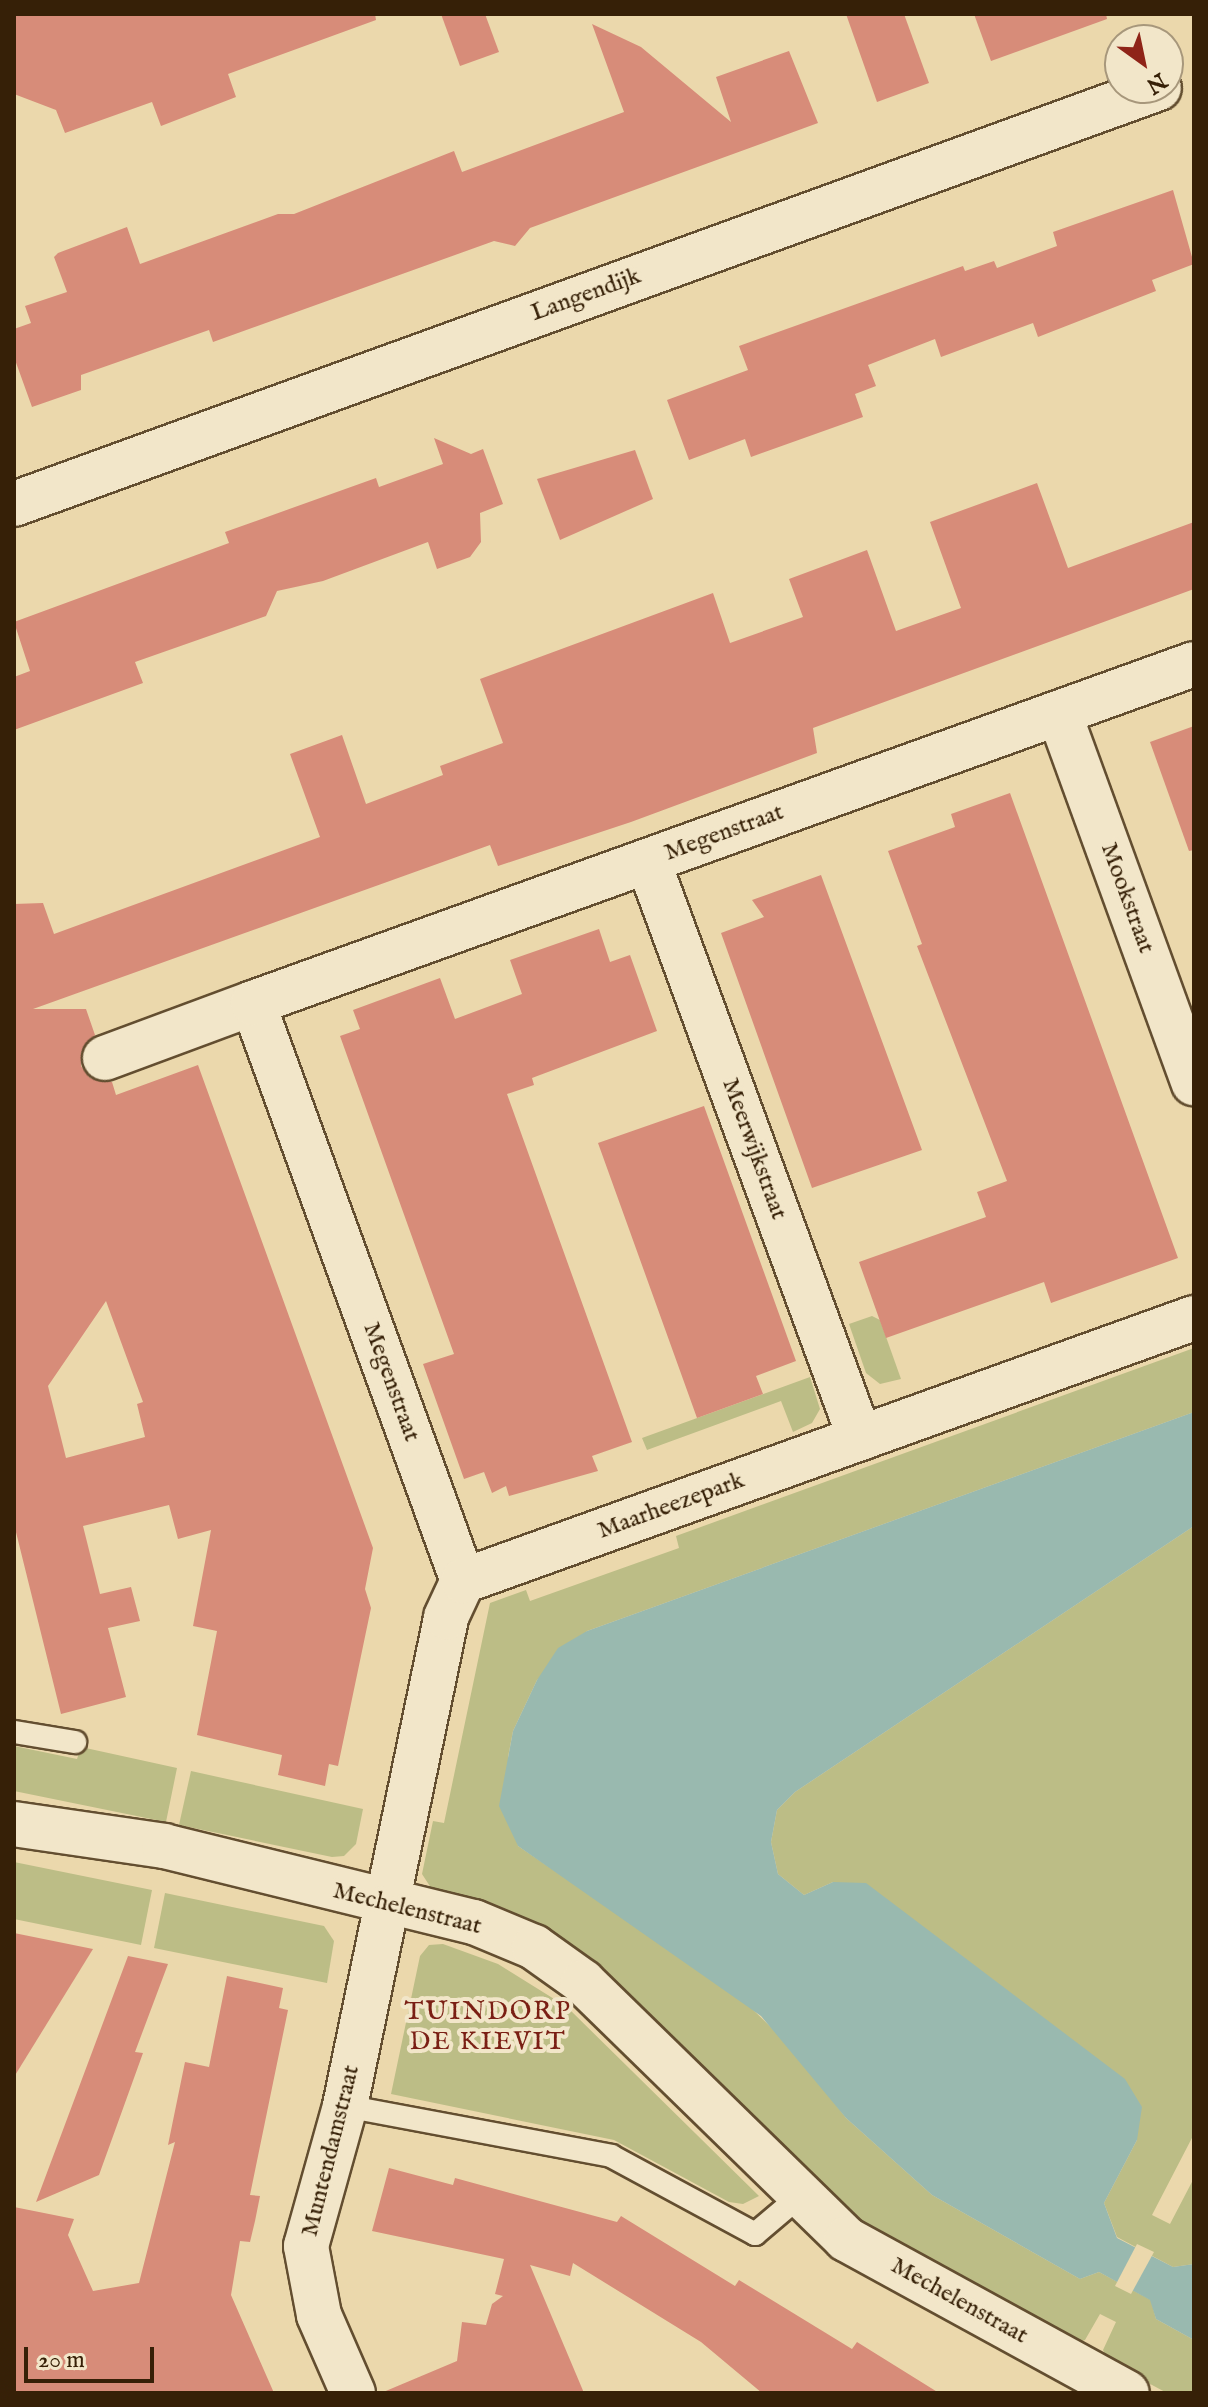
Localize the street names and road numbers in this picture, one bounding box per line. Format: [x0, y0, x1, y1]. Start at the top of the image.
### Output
street label: Langendijk [527, 262, 645, 328]
street label: Megenstraat [661, 798, 787, 868]
street label: Mookstraat [1094, 839, 1160, 957]
street label: Meerwijkstraat [715, 1074, 793, 1224]
street label: Megenstraat [356, 1319, 426, 1445]
street label: Maarheezepark [594, 1466, 748, 1546]
street label: Mechelenstraat [330, 1877, 484, 1941]
street label: Muntendamstraat [296, 2062, 366, 2240]
street label: Mechelenstraat [885, 2252, 1033, 2350]

